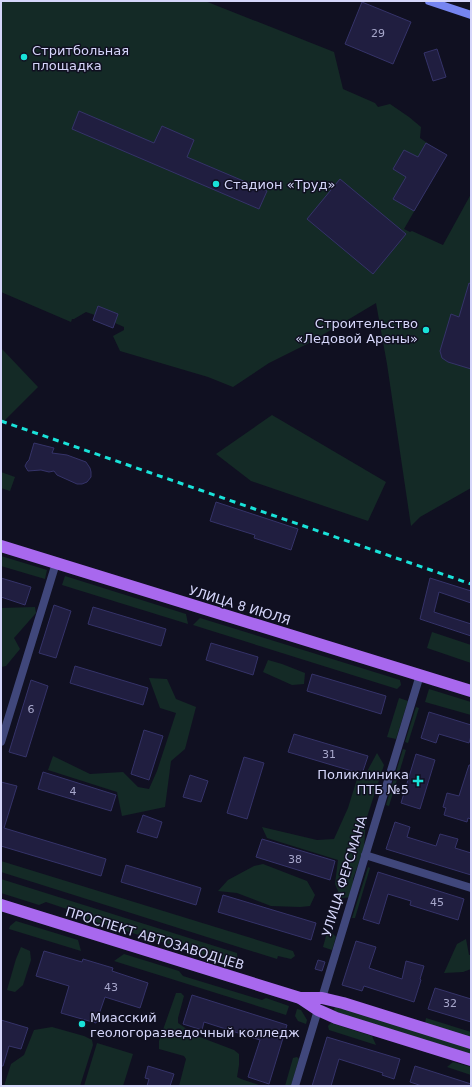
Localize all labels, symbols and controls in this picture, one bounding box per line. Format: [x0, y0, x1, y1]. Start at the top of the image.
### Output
house number: 29 [371, 27, 385, 40]
place label: Стритбольная площадка [32, 43, 129, 73]
marker: Стритбольная площадка [19, 52, 29, 62]
place label: Стадион «Труд» [224, 177, 335, 192]
marker: Стадион «Труд» [211, 179, 221, 189]
place label: Строительство «Ледовой Арены» [295, 316, 418, 346]
marker: Строительство «Ледовой Арены» [421, 325, 431, 335]
street label: УЛИЦА 8 ИЮЛЯ [187, 583, 292, 628]
house number: 6 [28, 703, 35, 716]
house number: 31 [322, 748, 336, 761]
place label: Поликлиника ПТБ №5 [317, 767, 409, 797]
marker: Поликлиника ПТБ №5 [412, 775, 424, 787]
house number: 4 [70, 785, 77, 798]
street label: УЛИЦА ФЕРСМАНА [319, 814, 370, 938]
house number: 38 [288, 853, 302, 866]
house number: 45 [430, 896, 444, 909]
street label: ПРОСПЕКТ АВТОЗАВОДЦЕВ [64, 904, 246, 973]
house number: 43 [104, 981, 118, 994]
house number: 32 [443, 997, 457, 1010]
place label: Миасский геологоразведочный колледж [90, 1010, 300, 1040]
marker: Миасский геологоразведочный колледж [77, 1019, 87, 1029]

